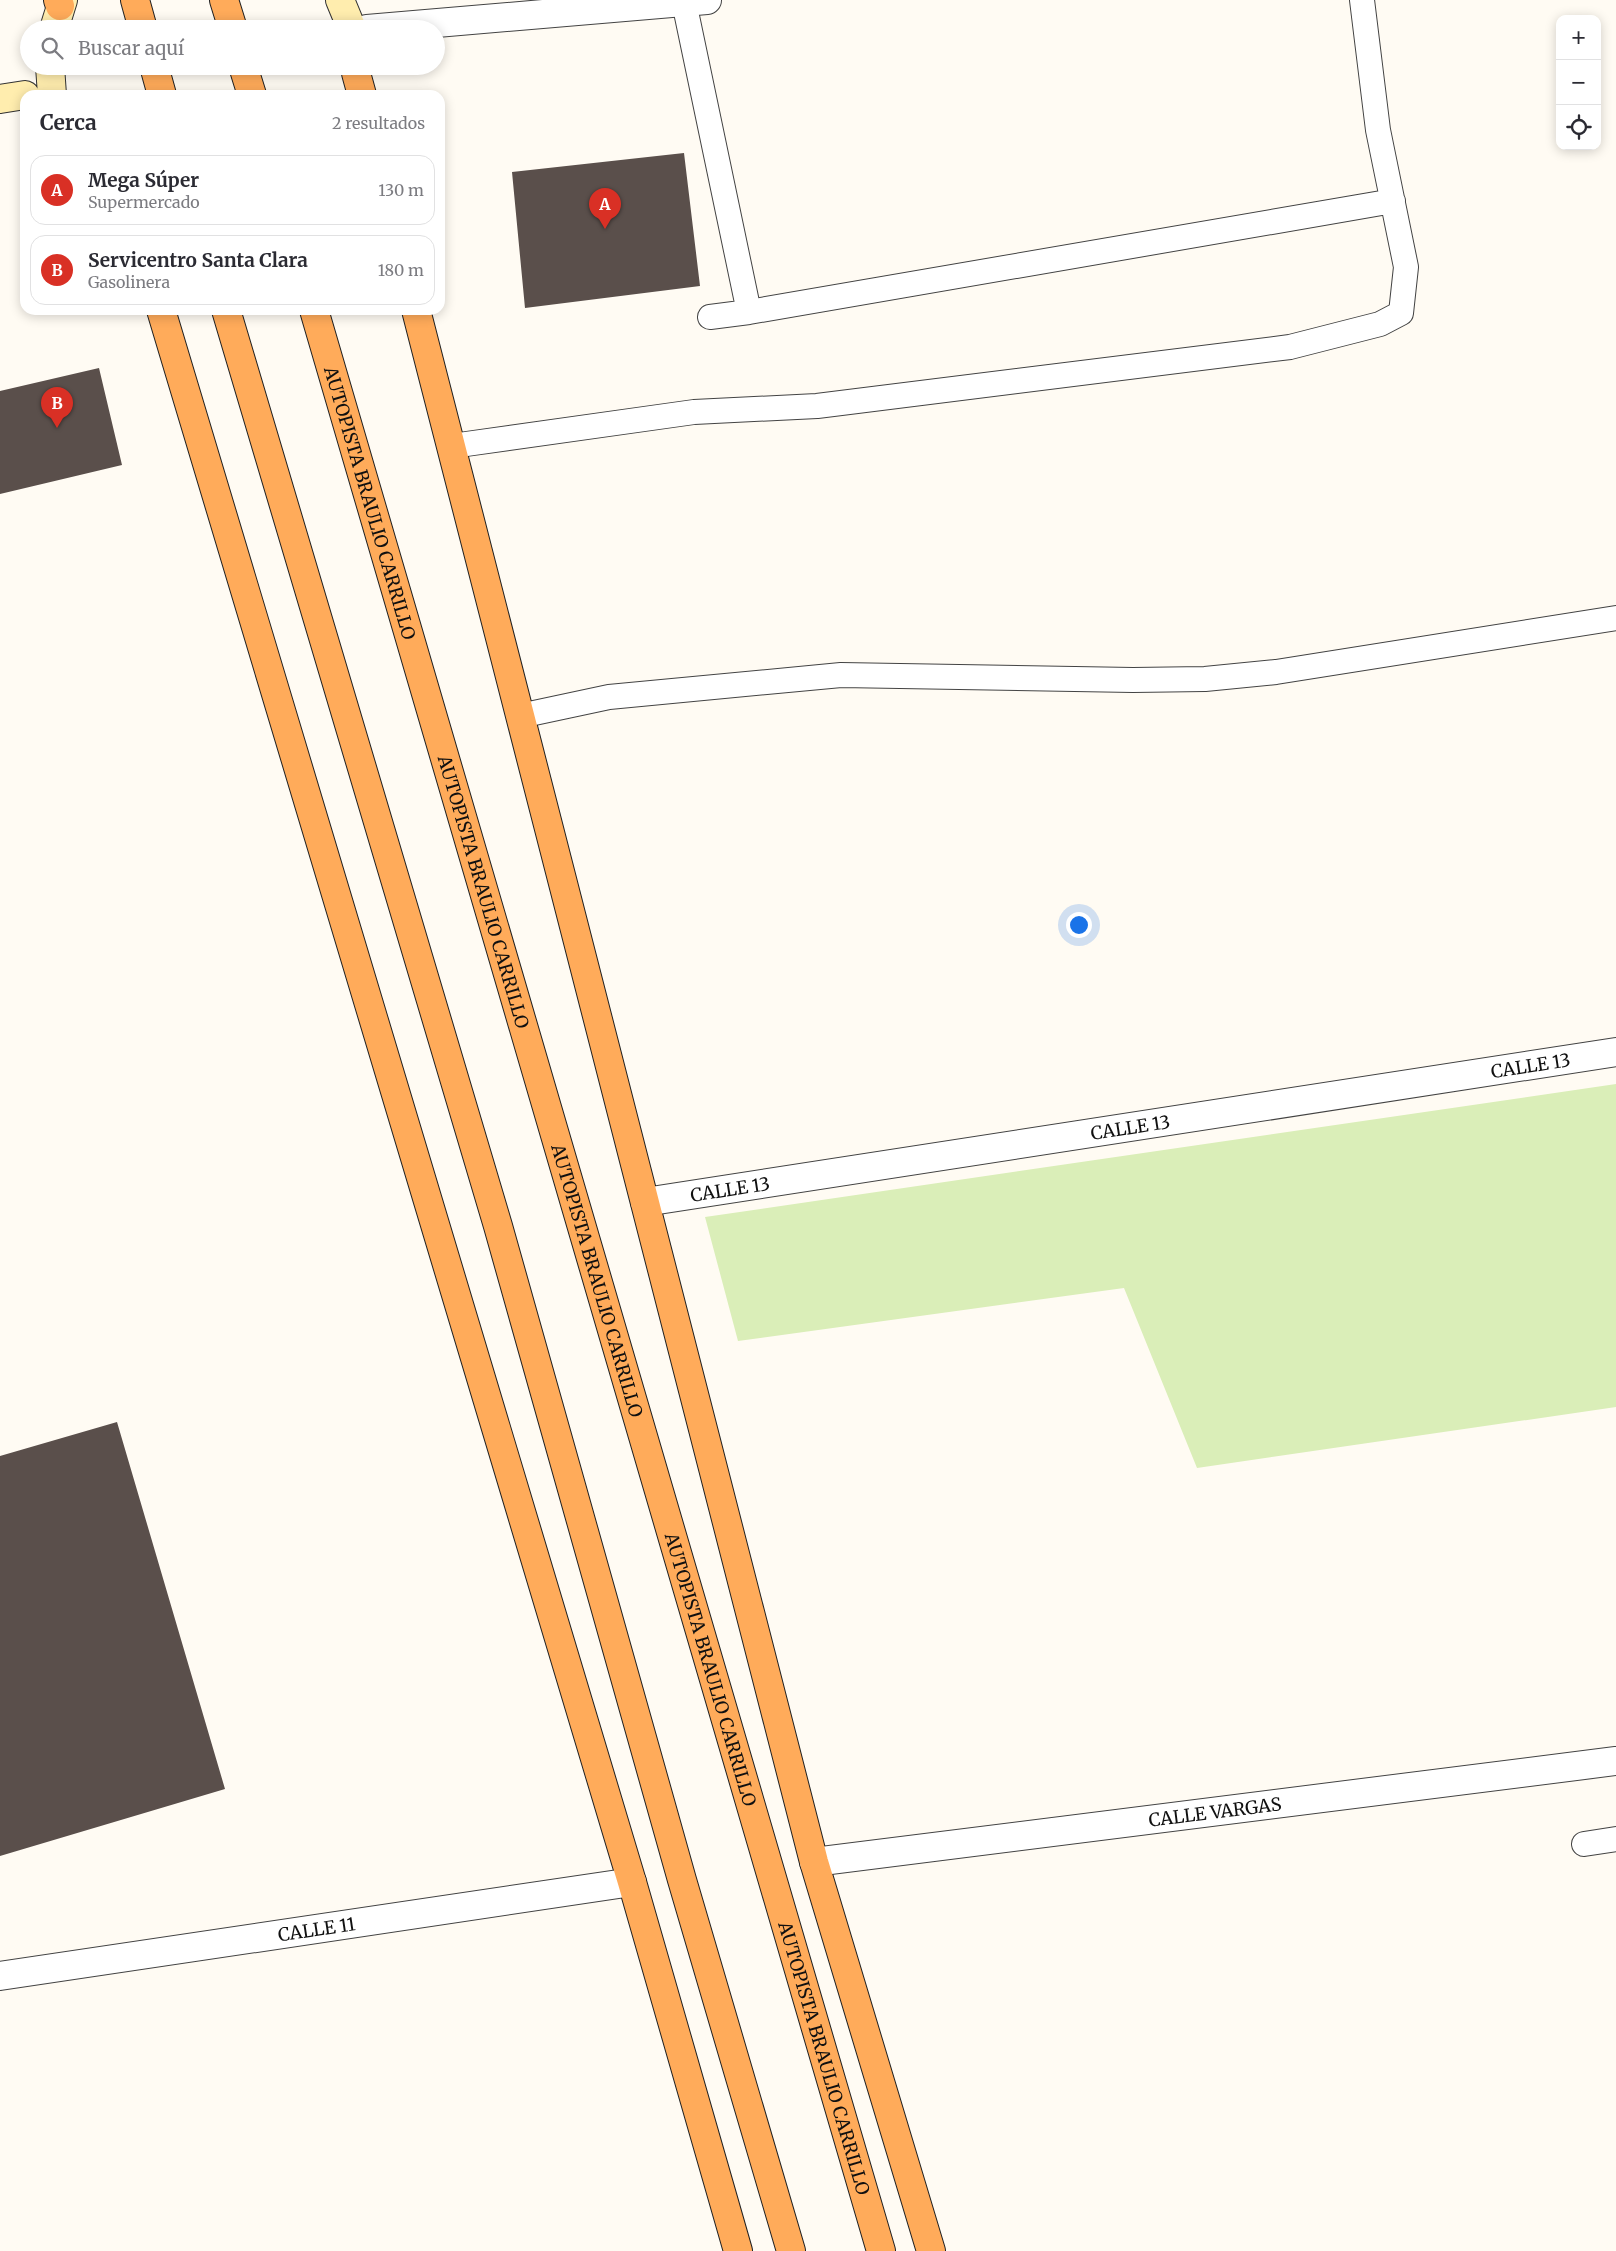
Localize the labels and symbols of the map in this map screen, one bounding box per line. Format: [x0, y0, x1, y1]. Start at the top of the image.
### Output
pin: A [589, 188, 621, 229]
street label: AUTOPISTA BRAULIO CARRILLO [319, 363, 421, 642]
pin: B [41, 387, 73, 428]
street label: AUTOPISTA BRAULIO CARRILLO [433, 751, 535, 1031]
your location [1066, 912, 1092, 938]
street label: CALLE 13 [1489, 1048, 1572, 1083]
street label: CALLE 13 [1089, 1110, 1172, 1145]
street label: AUTOPISTA BRAULIO CARRILLO [546, 1140, 648, 1420]
street label: CALLE 13 [689, 1171, 771, 1206]
street label: AUTOPISTA BRAULIO CARRILLO [660, 1529, 762, 1809]
street label: CALLE VARGAS [1147, 1792, 1283, 1831]
street label: CALLE 11 [276, 1912, 357, 1946]
street label: AUTOPISTA BRAULIO CARRILLO [773, 1918, 875, 2197]

